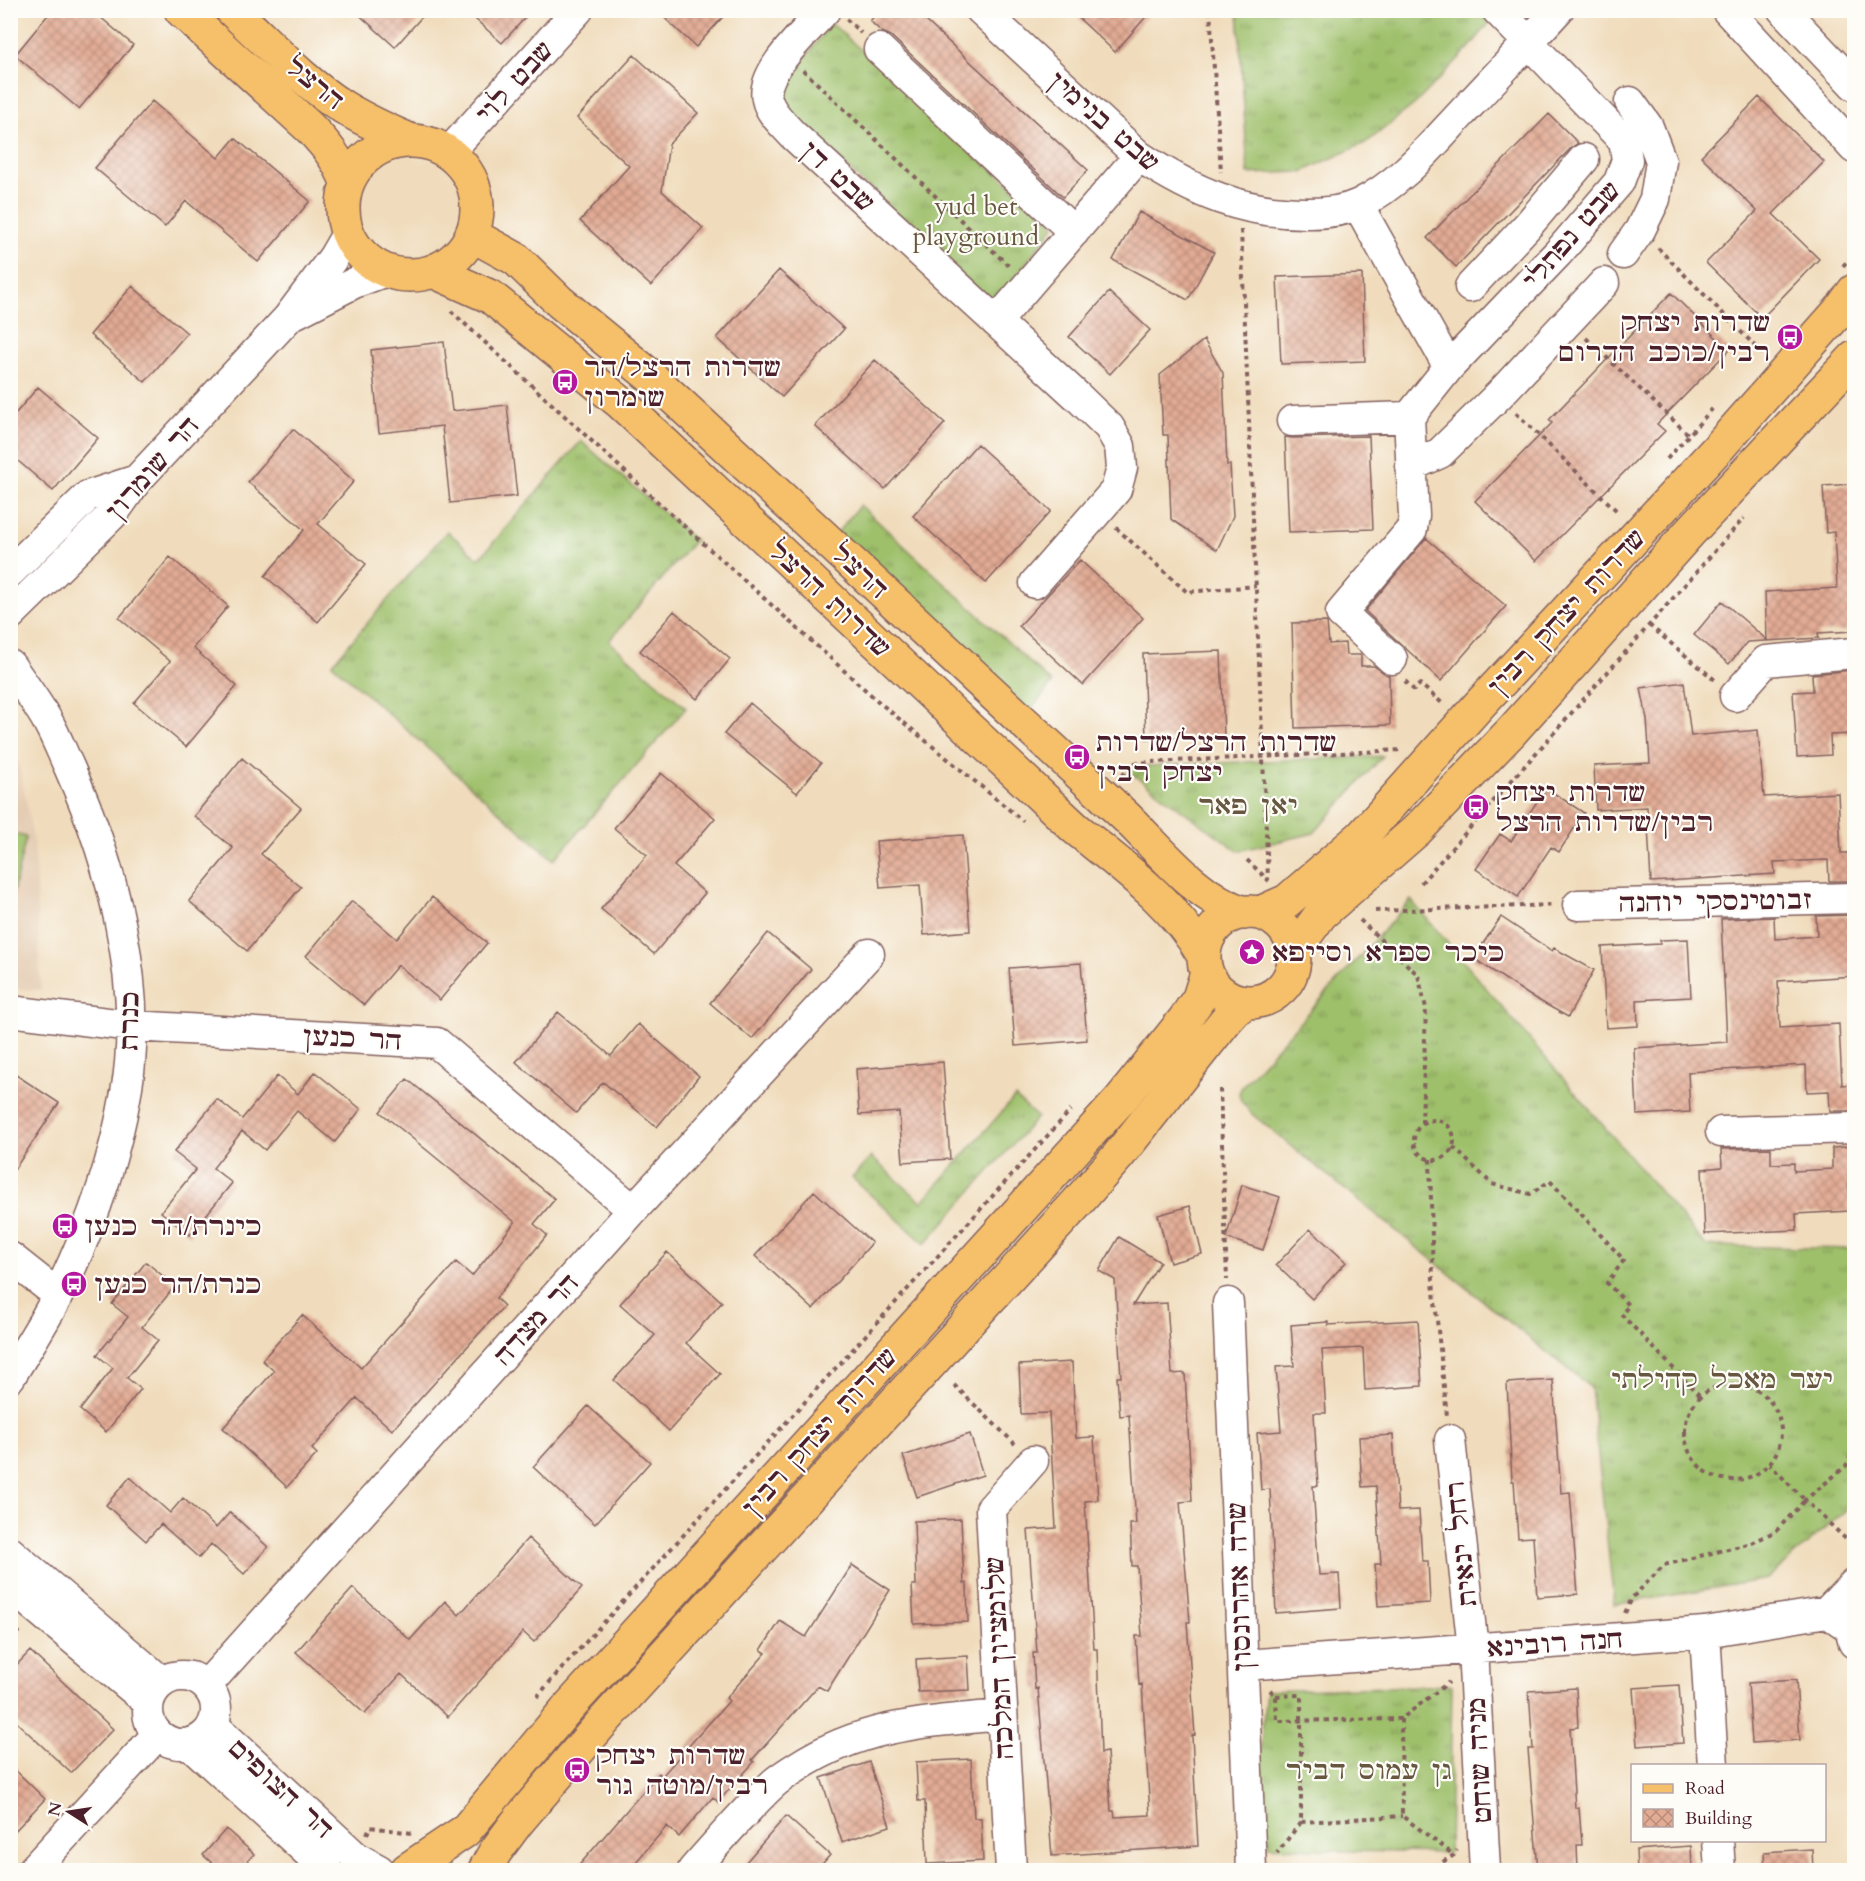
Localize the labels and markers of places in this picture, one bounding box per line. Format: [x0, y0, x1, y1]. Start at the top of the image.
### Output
place label: שדרות יצחק רבין/כוכב הדרום [1559, 305, 1770, 370]
bus stop icon: שדרות יצחק רבין/כוכב הדרום [1775, 322, 1805, 352]
place label: שדרות הרצל/הר שומרון [584, 350, 781, 415]
bus stop icon: שדרות הרצל/הר שומרון [550, 367, 580, 397]
place label: שדרות הרצל/שדרות יצחק רבין [1096, 725, 1336, 790]
bus stop icon: שדרות הרצל/שדרות יצחק רבין [1062, 742, 1092, 772]
place label: שדרות יצחק רבין/שדרות הרצל [1496, 775, 1714, 840]
bus stop icon: שדרות יצחק רבין/שדרות הרצל [1461, 792, 1491, 822]
place label: כיכר ספרא וסייפא [1272, 935, 1504, 970]
place icon: כיכר ספרא וסייפא [1237, 937, 1267, 967]
place label: כינרת/הר כנען [84, 1209, 262, 1244]
bus stop icon: כינרת/הר כנען [50, 1211, 80, 1241]
place label: כנרת/הר כנען [94, 1267, 261, 1302]
bus stop icon: כנרת/הר כנען [59, 1269, 89, 1299]
place label: שדרות יצחק רבין/מוטה גור [596, 1738, 768, 1803]
bus stop icon: שדרות יצחק רבין/מוטה גור [562, 1755, 592, 1785]

